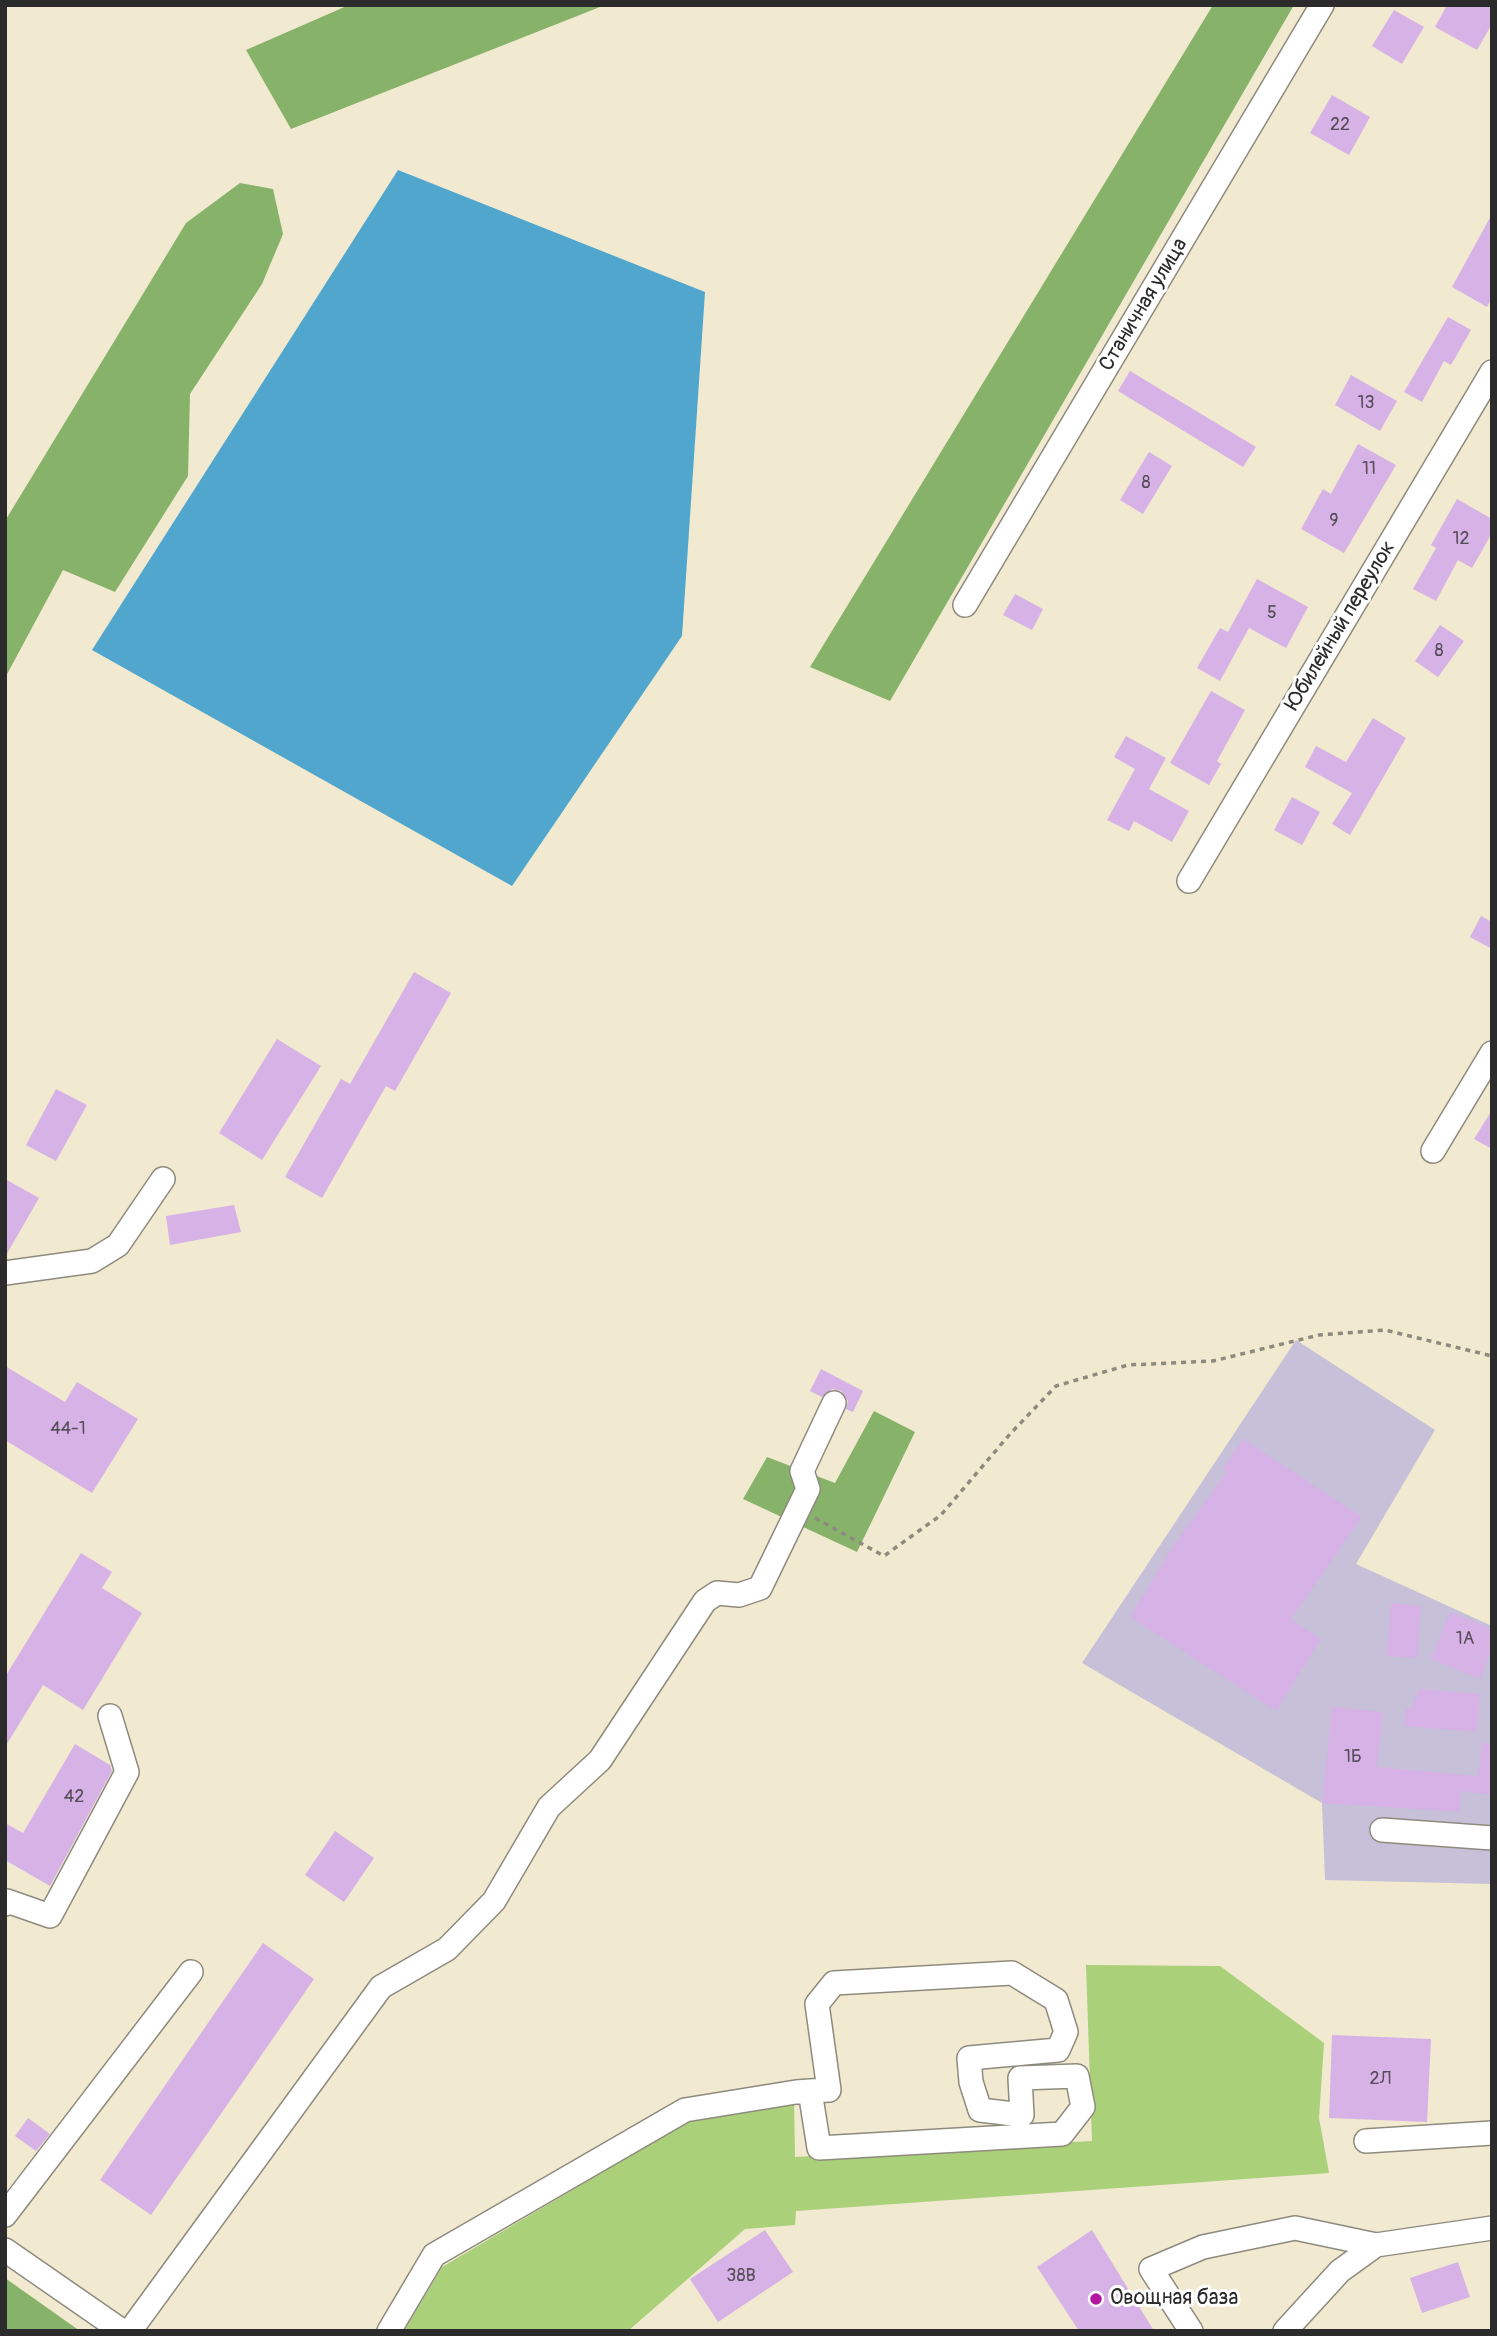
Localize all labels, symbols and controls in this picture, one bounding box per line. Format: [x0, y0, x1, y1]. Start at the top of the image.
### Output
house number: 22 [1330, 114, 1350, 136]
street label: Станичная улица [1094, 234, 1194, 376]
house number: 13 [1357, 392, 1375, 414]
house number: 11 [1362, 458, 1376, 480]
house number: 8 [1141, 472, 1151, 494]
house number: 9 [1329, 510, 1339, 532]
house number: 12 [1452, 528, 1470, 550]
street label: Юбилейный переулок [1280, 537, 1402, 715]
house number: 5 [1267, 602, 1277, 624]
house number: 8 [1434, 640, 1444, 662]
house number: 44-1 [50, 1418, 86, 1440]
house number: 1А [1456, 1628, 1474, 1650]
house number: 1Б [1344, 1746, 1362, 1768]
house number: 42 [64, 1786, 84, 1808]
house number: 2Л [1370, 2068, 1390, 2090]
house number: 38В [726, 2265, 756, 2287]
place label: Овощная база [1110, 2286, 1238, 2312]
marker: Овощная база [1088, 2291, 1104, 2307]

